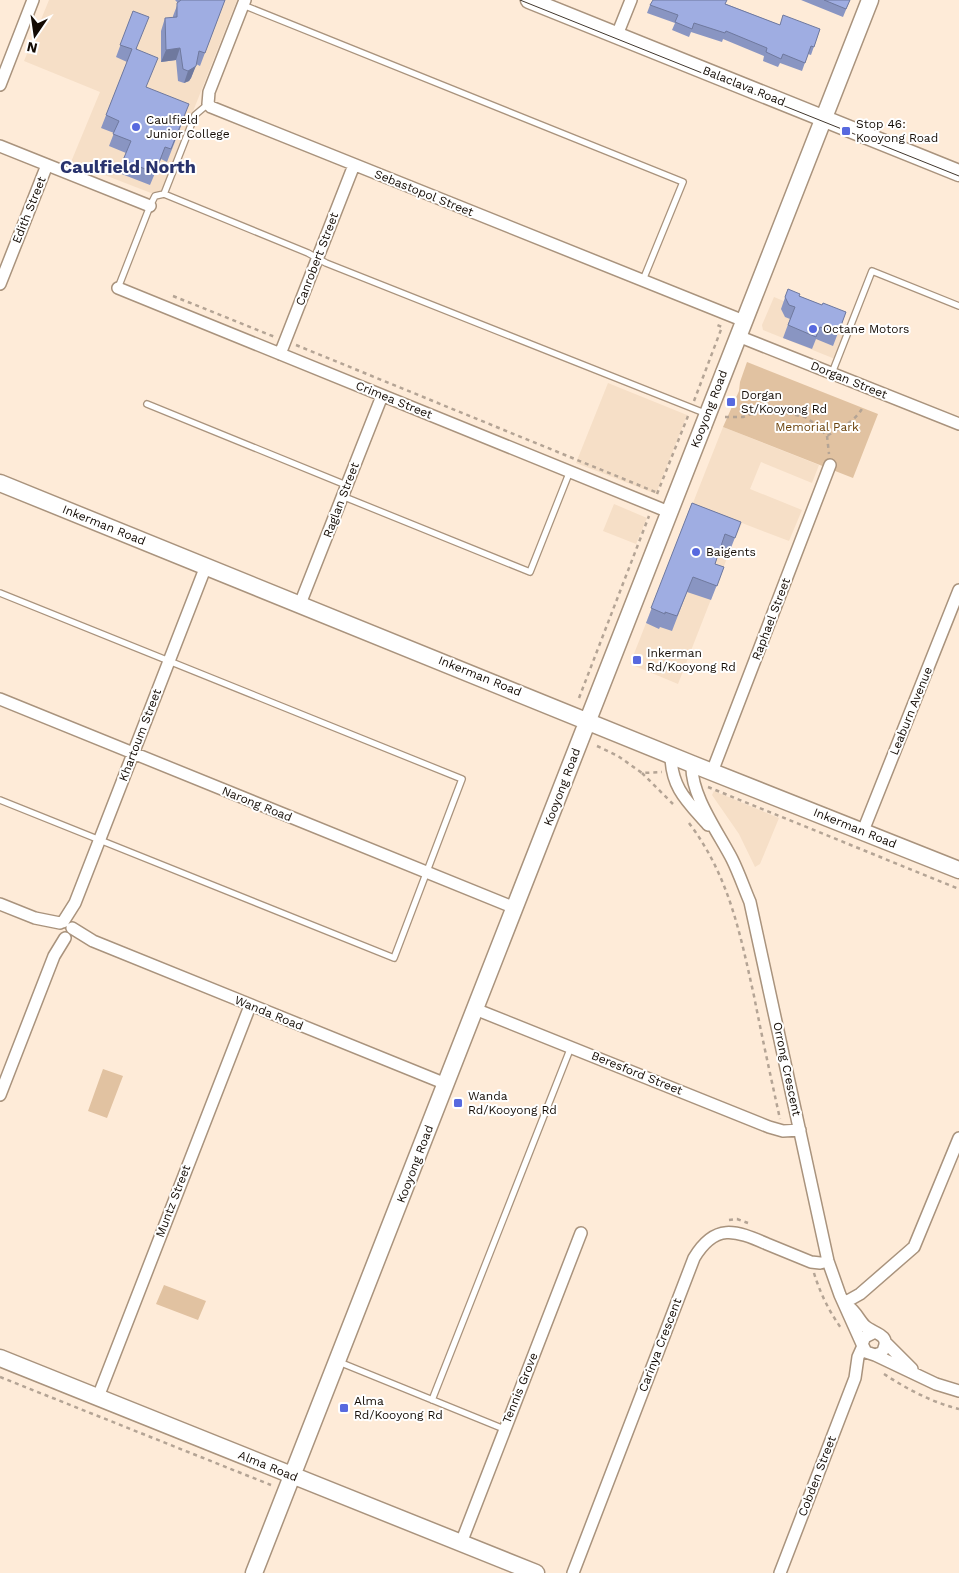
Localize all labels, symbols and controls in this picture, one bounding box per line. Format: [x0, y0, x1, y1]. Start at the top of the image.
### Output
north arrow [10, 10, 60, 60]
text: N [25, 39, 39, 57]
street label: Balaclava Road [701, 63, 787, 109]
place label: Caulfield Junior College [146, 113, 230, 141]
place label: Stop 46: Kooyong Road [856, 117, 938, 145]
marker: Caulfield Junior College [130, 121, 142, 133]
marker: Stop 46: Kooyong Road [840, 125, 852, 137]
district label: Caulfield North [60, 156, 196, 177]
street label: Sebastopol Street [372, 167, 476, 219]
street label: Edith Street [9, 175, 49, 245]
street label: Canrobert Street [293, 210, 341, 308]
place label: Octane Motors [823, 322, 909, 336]
marker: Octane Motors [807, 323, 819, 335]
street label: Dorgan Street [809, 358, 889, 402]
street label: Kooyong Road [688, 368, 730, 450]
street label: Crimea Street [354, 378, 434, 422]
place label: Dorgan St/Kooyong Rd [741, 388, 827, 416]
marker: Dorgan St/Kooyong Rd [725, 396, 737, 408]
park label: Memorial Park [775, 420, 859, 434]
street label: Raglan Street [320, 460, 362, 540]
street label: Inkerman Road [60, 502, 148, 548]
place label: Baigents [706, 545, 756, 559]
marker: Baigents [690, 546, 702, 558]
street label: Raphael Street [749, 576, 793, 662]
place label: Inkerman Rd/Kooyong Rd [647, 646, 736, 674]
street label: Inkerman Road [436, 653, 524, 699]
marker: Inkerman Rd/Kooyong Rd [631, 654, 643, 666]
street label: Leaburn Avenue [887, 665, 935, 757]
street label: Khartoum Street [116, 687, 164, 783]
street label: Kooyong Road [541, 746, 583, 828]
street label: Narong Road [220, 784, 294, 824]
street label: Inkerman Road [811, 805, 899, 851]
street label: Wanda Road [233, 993, 305, 1033]
street label: Orrong Crescent [770, 1021, 804, 1117]
street label: Beresford Street [589, 1048, 685, 1098]
place label: Wanda Rd/Kooyong Rd [468, 1089, 557, 1117]
marker: Wanda Rd/Kooyong Rd [452, 1097, 464, 1109]
street label: Kooyong Road [394, 1123, 436, 1205]
street label: Muntz Street [153, 1163, 193, 1239]
street label: Carinya Crescent [636, 1296, 684, 1394]
street label: Tennis Grove [499, 1351, 541, 1425]
place label: Alma Rd/Kooyong Rd [354, 1394, 443, 1422]
marker: Alma Rd/Kooyong Rd [338, 1402, 350, 1414]
street label: Cobden Street [795, 1434, 839, 1518]
street label: Alma Road [236, 1448, 300, 1484]

